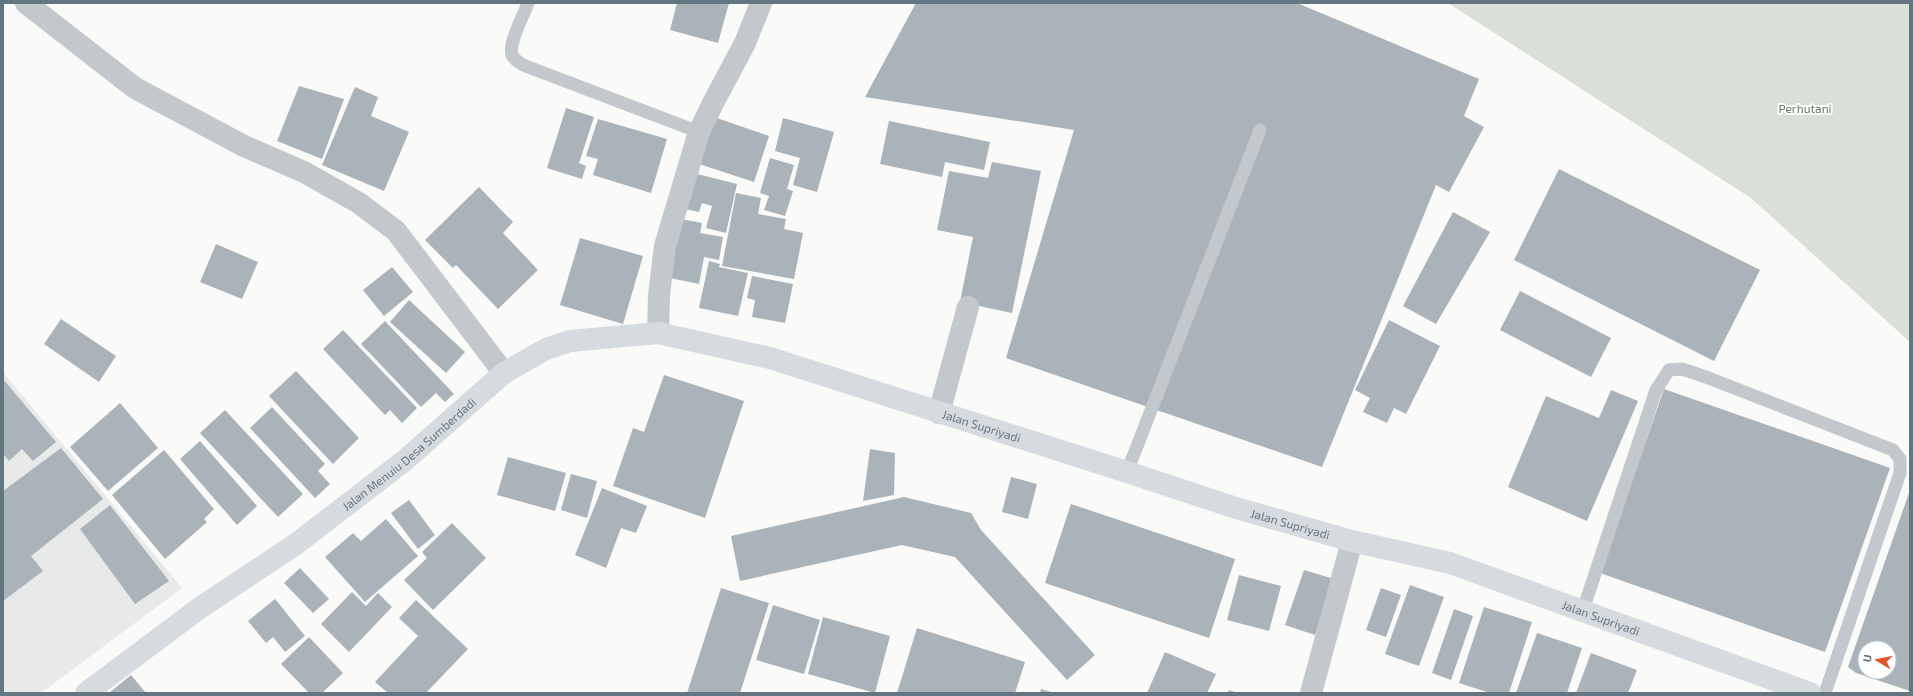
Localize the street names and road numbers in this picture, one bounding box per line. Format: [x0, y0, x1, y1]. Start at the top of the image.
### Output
street label: Jalan Menuiu Desa Sumberdadi [339, 394, 478, 513]
street label: Jalan Supriyadi [941, 407, 1023, 445]
street label: Jalan Supriyadi [1249, 506, 1332, 541]
street label: Jalan Supriyadi [1560, 597, 1642, 638]

